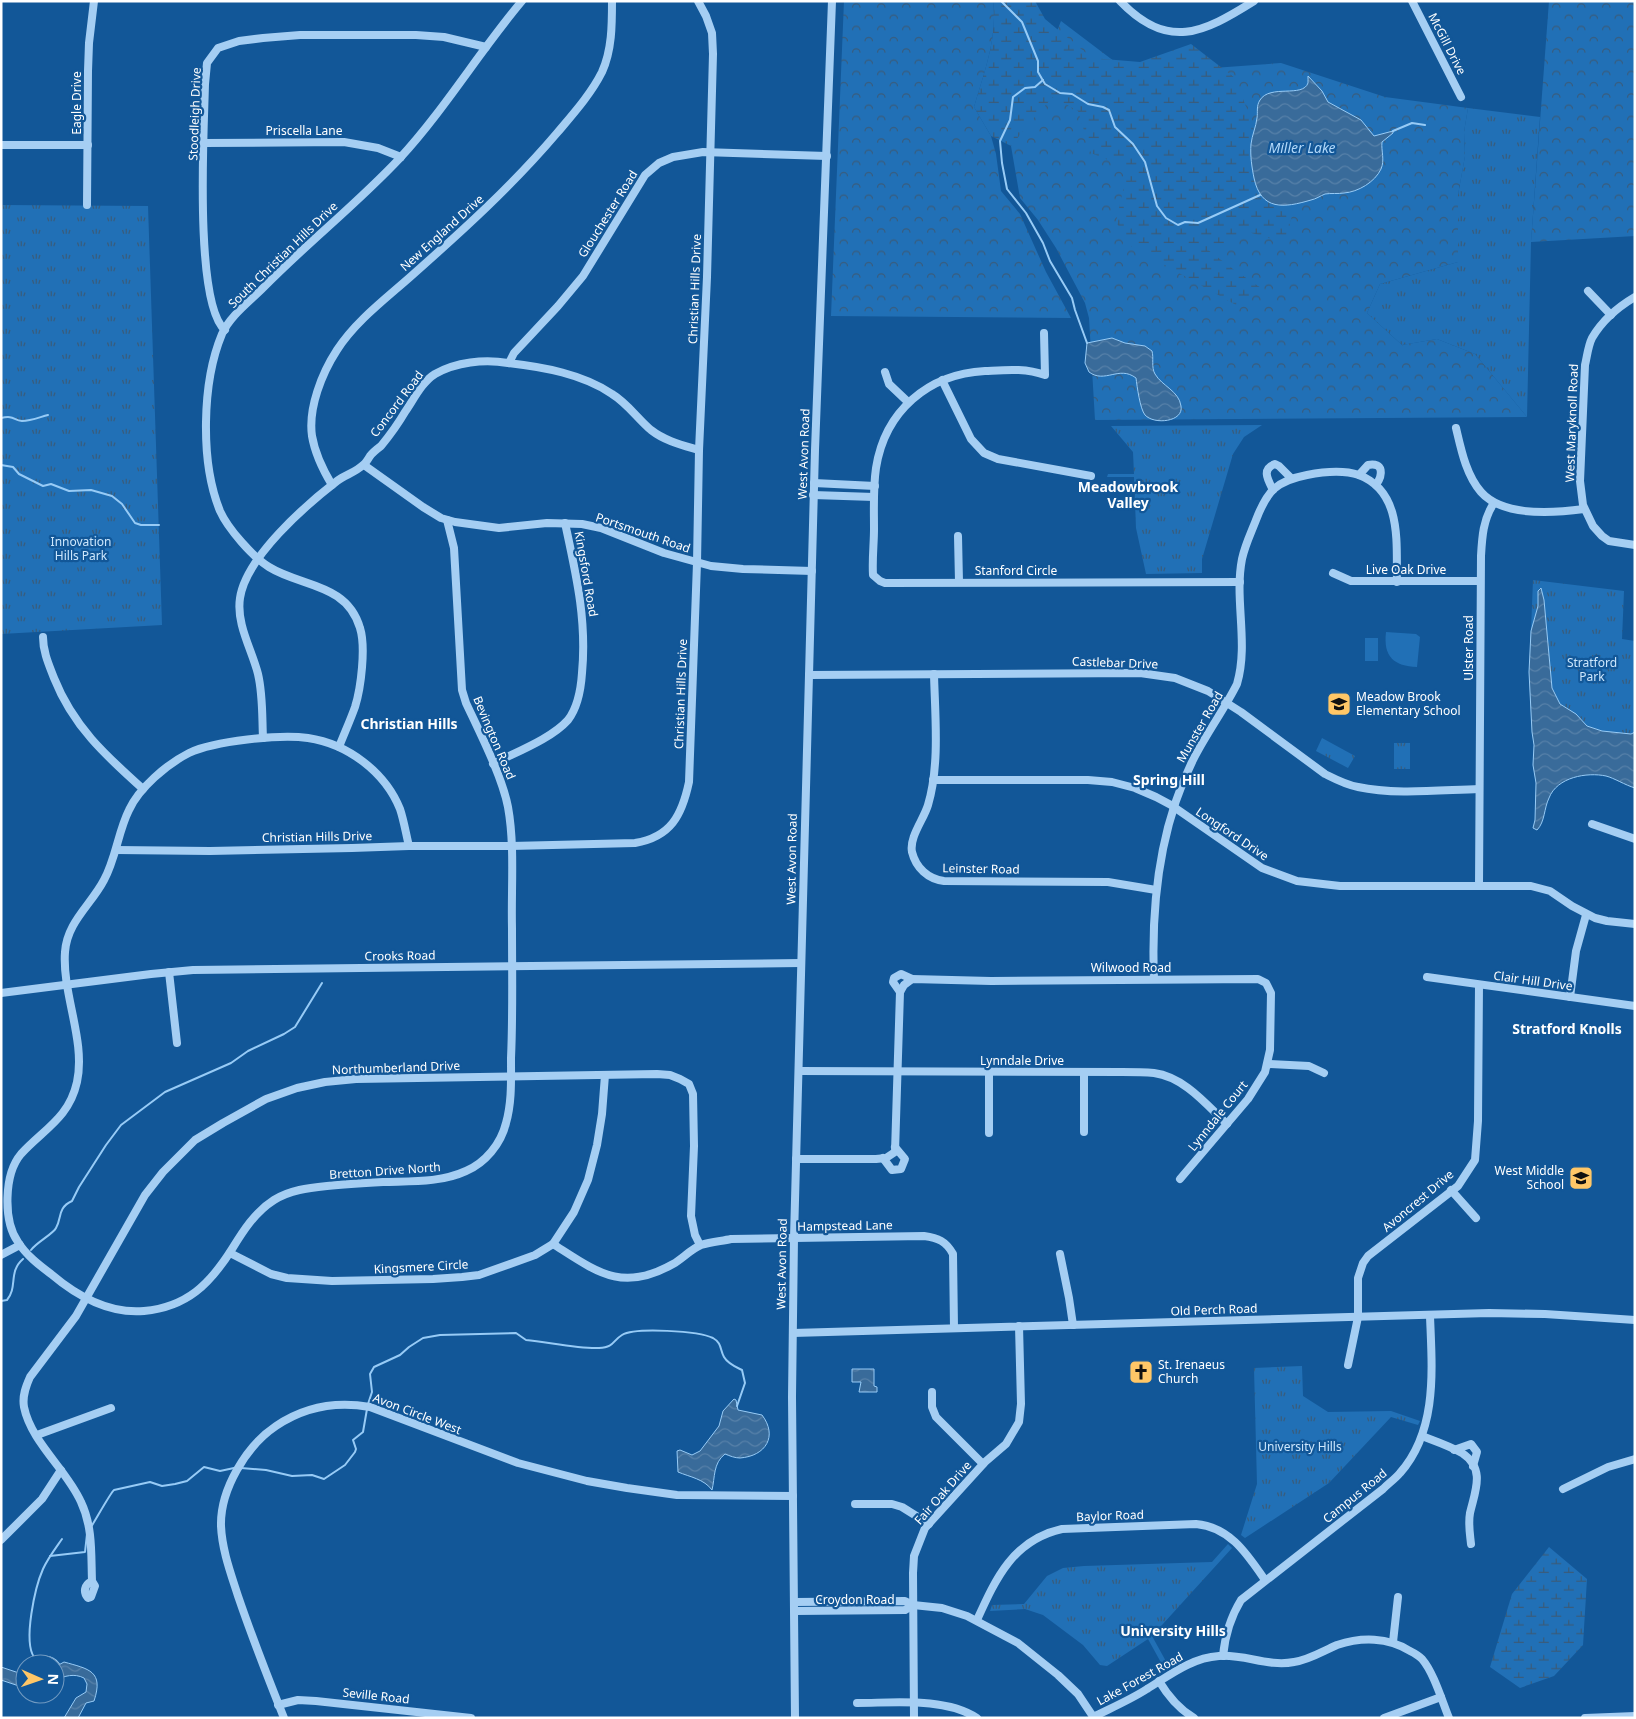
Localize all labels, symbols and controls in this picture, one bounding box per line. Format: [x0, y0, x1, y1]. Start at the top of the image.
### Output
street label: McGill Drive [1425, 10, 1470, 78]
street label: Stoodleigh Drive [184, 67, 205, 161]
street label: Eagle Drive [68, 71, 85, 135]
street label: Priscella Lane [266, 122, 343, 139]
water label: Miller Lake [1268, 138, 1336, 157]
street label: Glouchester Road [574, 167, 641, 261]
street label: New England Drive [396, 190, 487, 275]
street label: South Christian Hills Drive [224, 198, 341, 312]
street label: Christian Hills Drive [684, 233, 705, 344]
street label: West Maryknoll Road [1561, 363, 1582, 483]
street label: Concord Road [366, 367, 427, 440]
street label: West Avon Road [793, 408, 814, 500]
district label: Meadowbrook Valley [1078, 477, 1178, 512]
street label: Portsmouth Road [594, 508, 693, 557]
street label: Kingsford Road [571, 530, 602, 618]
park label: Innovation Hills Park [51, 533, 111, 564]
street label: Live Oak Drive [1366, 561, 1447, 578]
street label: Stanford Circle [975, 562, 1058, 579]
street label: Ulster Road [1460, 615, 1477, 681]
street label: Christian Hills Drive [670, 638, 691, 749]
street label: Castlebar Drive [1072, 653, 1159, 673]
park label: Stratford Park [1567, 654, 1617, 685]
street label: Munster Road [1172, 688, 1227, 765]
place label: Meadow Brook Elementary School [1356, 688, 1461, 719]
school or university icon: Meadow Brook Elementary School [1326, 691, 1352, 717]
street label: Bevington Road [469, 693, 520, 782]
district label: Christian Hills [360, 714, 458, 733]
district label: Spring Hill [1133, 770, 1205, 789]
street label: Longford Drive [1192, 803, 1272, 864]
street label: West Avon Road [782, 813, 801, 905]
street label: Christian Hills Drive [262, 827, 372, 846]
street label: Leinster Road [942, 859, 1020, 878]
street label: Crooks Road [364, 946, 436, 965]
street label: Wilwood Road [1091, 959, 1171, 976]
street label: Clair Hill Drive [1492, 967, 1574, 994]
district label: Stratford Knolls [1512, 1019, 1622, 1038]
street label: Lynndale Drive [980, 1052, 1064, 1069]
street label: Northumberland Drive [332, 1057, 461, 1078]
street label: Lynndale Court [1184, 1076, 1252, 1154]
street label: Bretton Drive North [329, 1158, 441, 1183]
place label: West Middle School [1495, 1162, 1564, 1193]
street label: Avoncrest Drive [1378, 1165, 1457, 1236]
school or university icon: West Middle School [1568, 1165, 1594, 1191]
street label: Hampstead Lane [797, 1216, 893, 1235]
street label: West Avon Road [772, 1218, 791, 1310]
street label: Kingsmere Circle [373, 1256, 469, 1277]
street label: Old Perch Road [1170, 1299, 1258, 1320]
place label: St. Irenaeus Church [1158, 1356, 1225, 1387]
church icon: St. Irenaeus Church [1128, 1359, 1154, 1385]
street label: Avon Circle West [371, 1389, 464, 1438]
park label: University Hills [1258, 1438, 1342, 1455]
street label: Fair Oak Drive [910, 1457, 975, 1528]
street label: Campus Road [1319, 1464, 1390, 1527]
street label: Baylor Road [1076, 1506, 1144, 1525]
street label: Croydon Road [815, 1591, 895, 1608]
district label: University Hills [1120, 1621, 1226, 1640]
street label: Lake Forest Road [1094, 1648, 1186, 1709]
north arrow [15, 1654, 65, 1704]
text: N [44, 1673, 63, 1685]
street label: Seville Road [342, 1684, 410, 1707]

